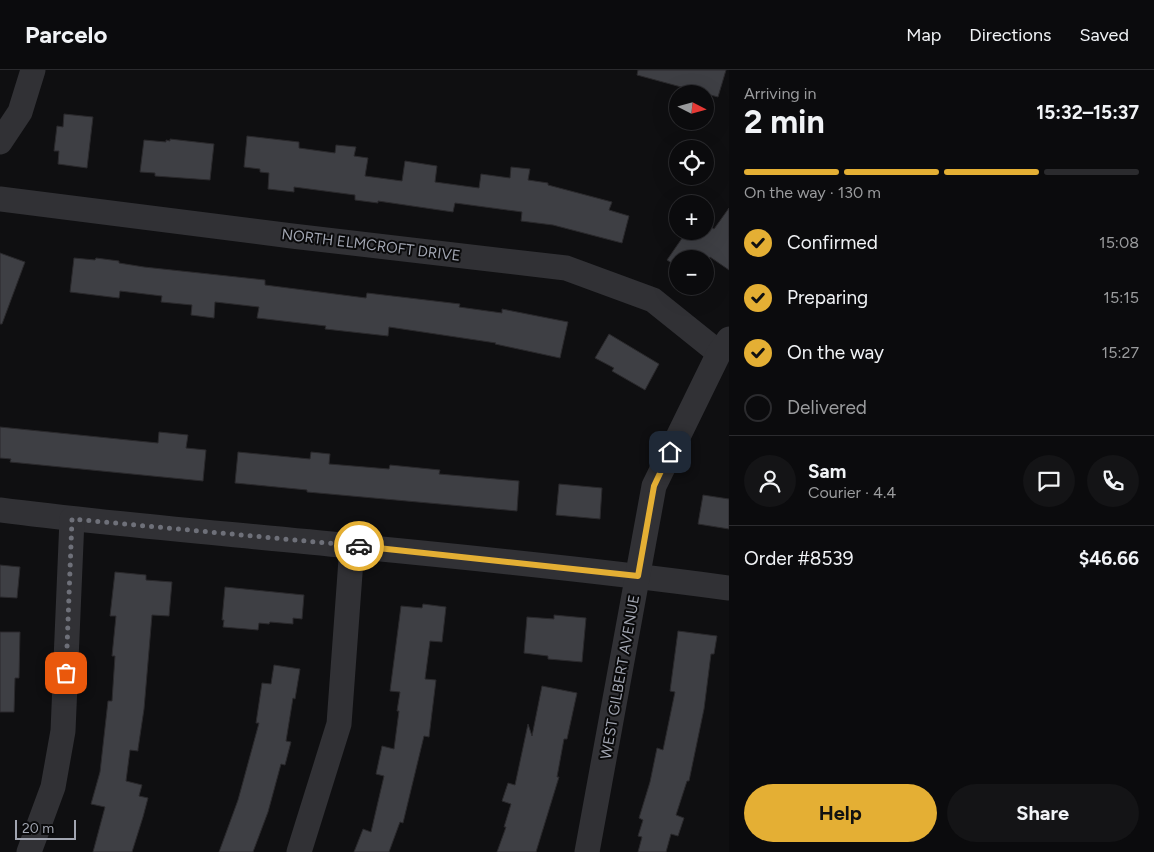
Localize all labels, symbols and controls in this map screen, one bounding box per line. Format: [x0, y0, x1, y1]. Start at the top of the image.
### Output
text: Parcelo [25, 20, 107, 49]
text: Map [906, 24, 941, 46]
text: Directions [969, 24, 1051, 46]
text: Saved [1079, 24, 1129, 46]
text: Arriving in [744, 84, 816, 103]
north arrow [669, 85, 714, 130]
map controls [669, 85, 714, 295]
text: 15:32–15:37 [1036, 101, 1139, 124]
text: 2 min [744, 103, 825, 141]
button: locate [669, 140, 714, 185]
text: On the way · 130 m [744, 183, 881, 202]
button: + [669, 195, 714, 240]
street label: NORTH ELMCROFT DRIVE [280, 225, 462, 265]
icon: check [744, 229, 772, 257]
text: Confirmed [787, 231, 878, 254]
text: 15:08 [1099, 233, 1139, 252]
button: − [669, 250, 714, 295]
icon: check [744, 284, 772, 312]
text: Preparing [787, 286, 868, 309]
text: 15:15 [1103, 288, 1139, 307]
icon: check [744, 339, 772, 367]
text: On the way [787, 341, 884, 364]
text: 15:27 [1102, 343, 1139, 362]
text: Delivered [787, 396, 867, 419]
pin [649, 431, 691, 473]
icon: home [656, 438, 684, 466]
button: person [744, 455, 796, 507]
button: chat [1023, 455, 1075, 507]
button: phone [1087, 455, 1139, 507]
text: Sam [808, 460, 846, 483]
text: Courier · 4.4 [808, 483, 896, 502]
courier [334, 521, 384, 571]
icon: car [345, 532, 373, 560]
text: Order #8539 [744, 547, 853, 570]
text: $46.66 [1079, 547, 1139, 570]
street label: WEST GILBERT AVENUE [597, 593, 643, 761]
pin [45, 652, 87, 694]
icon: bag [52, 659, 80, 687]
button: Help [744, 784, 937, 842]
button: Share [947, 784, 1139, 842]
scale bar [15, 817, 76, 840]
text: 20 m [22, 820, 54, 837]

